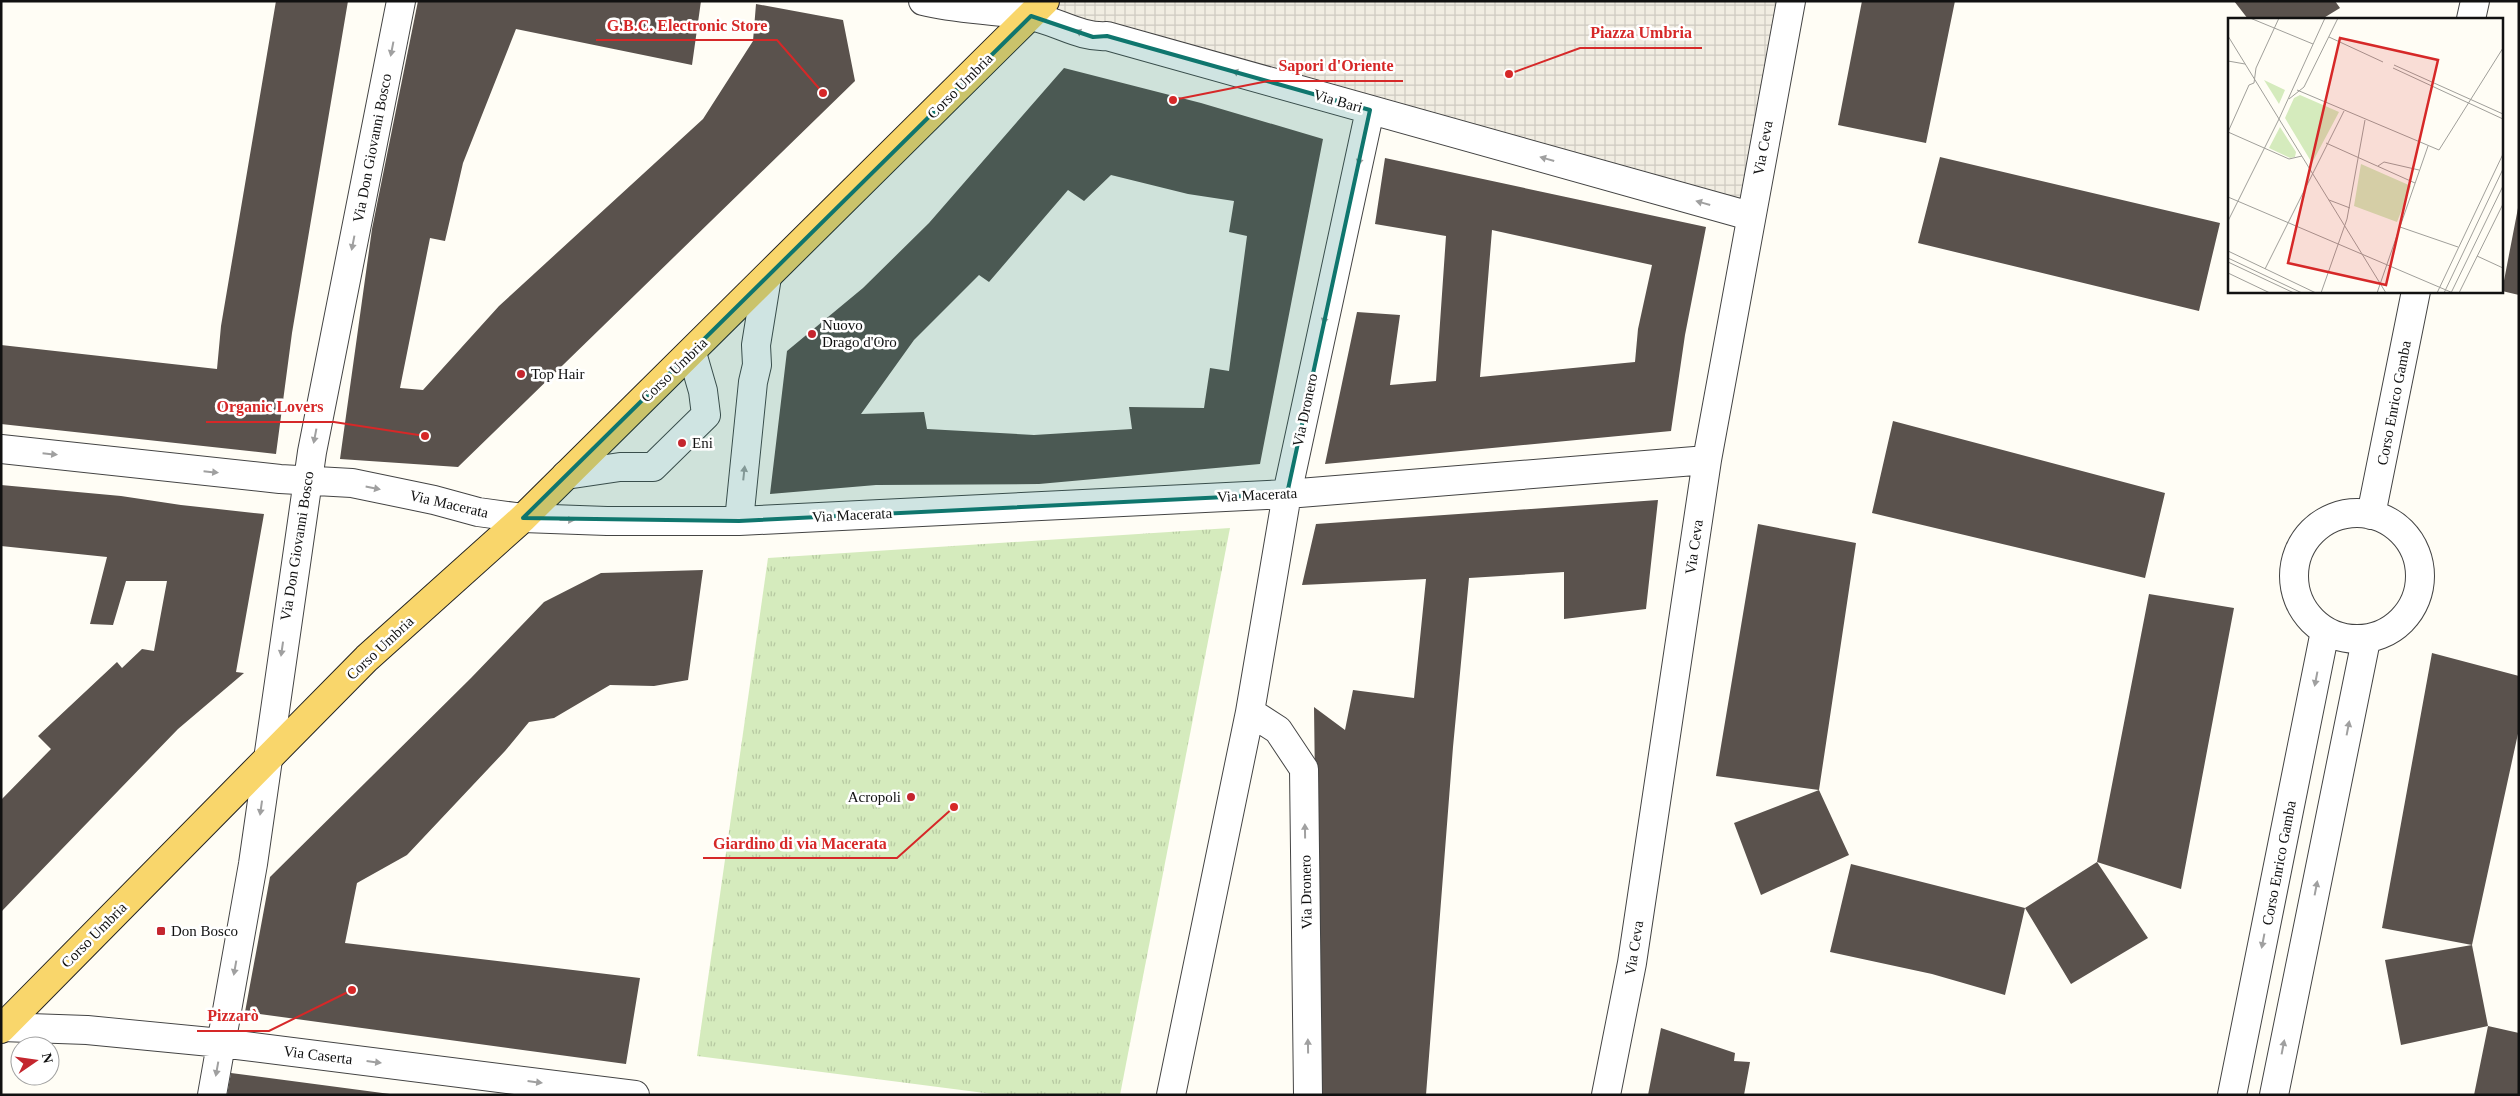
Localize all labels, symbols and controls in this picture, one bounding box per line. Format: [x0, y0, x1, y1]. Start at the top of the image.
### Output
callout: G.B.C. Electronic Store [596, 9, 777, 40]
text: G.B.C. Electronic Store [607, 17, 767, 34]
callout: Piazza Umbria [1580, 17, 1702, 48]
inset map [2228, 18, 2502, 292]
text: Piazza Umbria [1590, 24, 1692, 41]
one-way arrow [1074, 29, 1089, 37]
one-way arrow [388, 41, 396, 57]
street label: Corso Umbria [924, 50, 996, 122]
callout: Sapori d'Oriente [1268, 50, 1403, 81]
text: Sapori d'Oriente [1278, 57, 1394, 75]
one-way arrow [1231, 69, 1246, 77]
street label: Via Don Giovanni Bosco [350, 72, 394, 224]
street label: Via Bari [1312, 86, 1364, 116]
street label: Via Ceva [1750, 119, 1776, 177]
one-way arrow [1356, 150, 1364, 165]
one-way arrow [1539, 155, 1554, 163]
one-way arrow [1696, 198, 1711, 206]
one-way arrow [349, 235, 357, 251]
one-way arrow [1321, 309, 1329, 325]
place label: Nuovo Drago d'Oro [822, 317, 897, 350]
marker: Nuovo Drago d'Oro [806, 328, 818, 340]
street label: Corso Umbria [638, 334, 711, 405]
street label: Corso Enrico Gamba [2374, 339, 2414, 467]
place label: Top Hair [531, 366, 585, 382]
marker: Top Hair [515, 368, 527, 380]
street label: Via Dronero [1289, 372, 1321, 448]
callout: Organic Lovers [206, 391, 334, 422]
text: Organic Lovers [216, 398, 324, 416]
one-way arrow [310, 429, 318, 445]
place label: Eni [692, 435, 713, 451]
marker: Eni [676, 437, 688, 449]
one-way arrow [42, 450, 58, 458]
one-way arrow [740, 464, 748, 480]
one-way arrow [204, 468, 220, 476]
street label: Via Don Giovanni Bosco [277, 470, 317, 622]
one-way arrow [365, 484, 381, 492]
street label: Via Macerata [1216, 485, 1298, 505]
street label: Via Macerata [408, 487, 490, 521]
street label: Via Macerata [811, 505, 893, 525]
one-way arrow [559, 516, 575, 524]
street label: Via Ceva [1682, 518, 1706, 576]
street label: Corso Umbria [343, 613, 417, 683]
one-way arrow [278, 641, 286, 657]
one-way arrow [2312, 672, 2320, 687]
one-way arrow [2344, 721, 2352, 736]
place label: Acropoli [848, 789, 901, 805]
marker: Acropoli [905, 791, 917, 803]
street label: Corso Enrico Gamba [2259, 799, 2299, 927]
one-way arrow [257, 800, 265, 816]
one-way arrow [1301, 823, 1309, 839]
callout: Giardino di via Macerata [703, 827, 897, 858]
text: Giardino di via Macerata [713, 835, 887, 852]
street label: Via Dronero [1297, 855, 1315, 929]
one-way arrow [2312, 879, 2320, 895]
street label: Corso Umbria [58, 899, 130, 971]
street label: Via Ceva [1622, 919, 1646, 977]
place label: Don Bosco [171, 923, 238, 939]
marker: Don Bosco [155, 925, 167, 937]
one-way arrow [2258, 934, 2266, 950]
one-way arrow [230, 961, 238, 977]
callout: Pizzarò [197, 1000, 269, 1031]
text: Pizzarò [207, 1007, 259, 1024]
north arrow [10, 1036, 60, 1086]
one-way arrow [1303, 1038, 1311, 1054]
one-way arrow [2280, 1039, 2288, 1055]
street label: Via Caserta [283, 1043, 354, 1067]
text: N [39, 1052, 56, 1065]
one-way arrow [366, 1058, 382, 1066]
one-way arrow [212, 1061, 220, 1077]
one-way arrow [527, 1078, 543, 1086]

